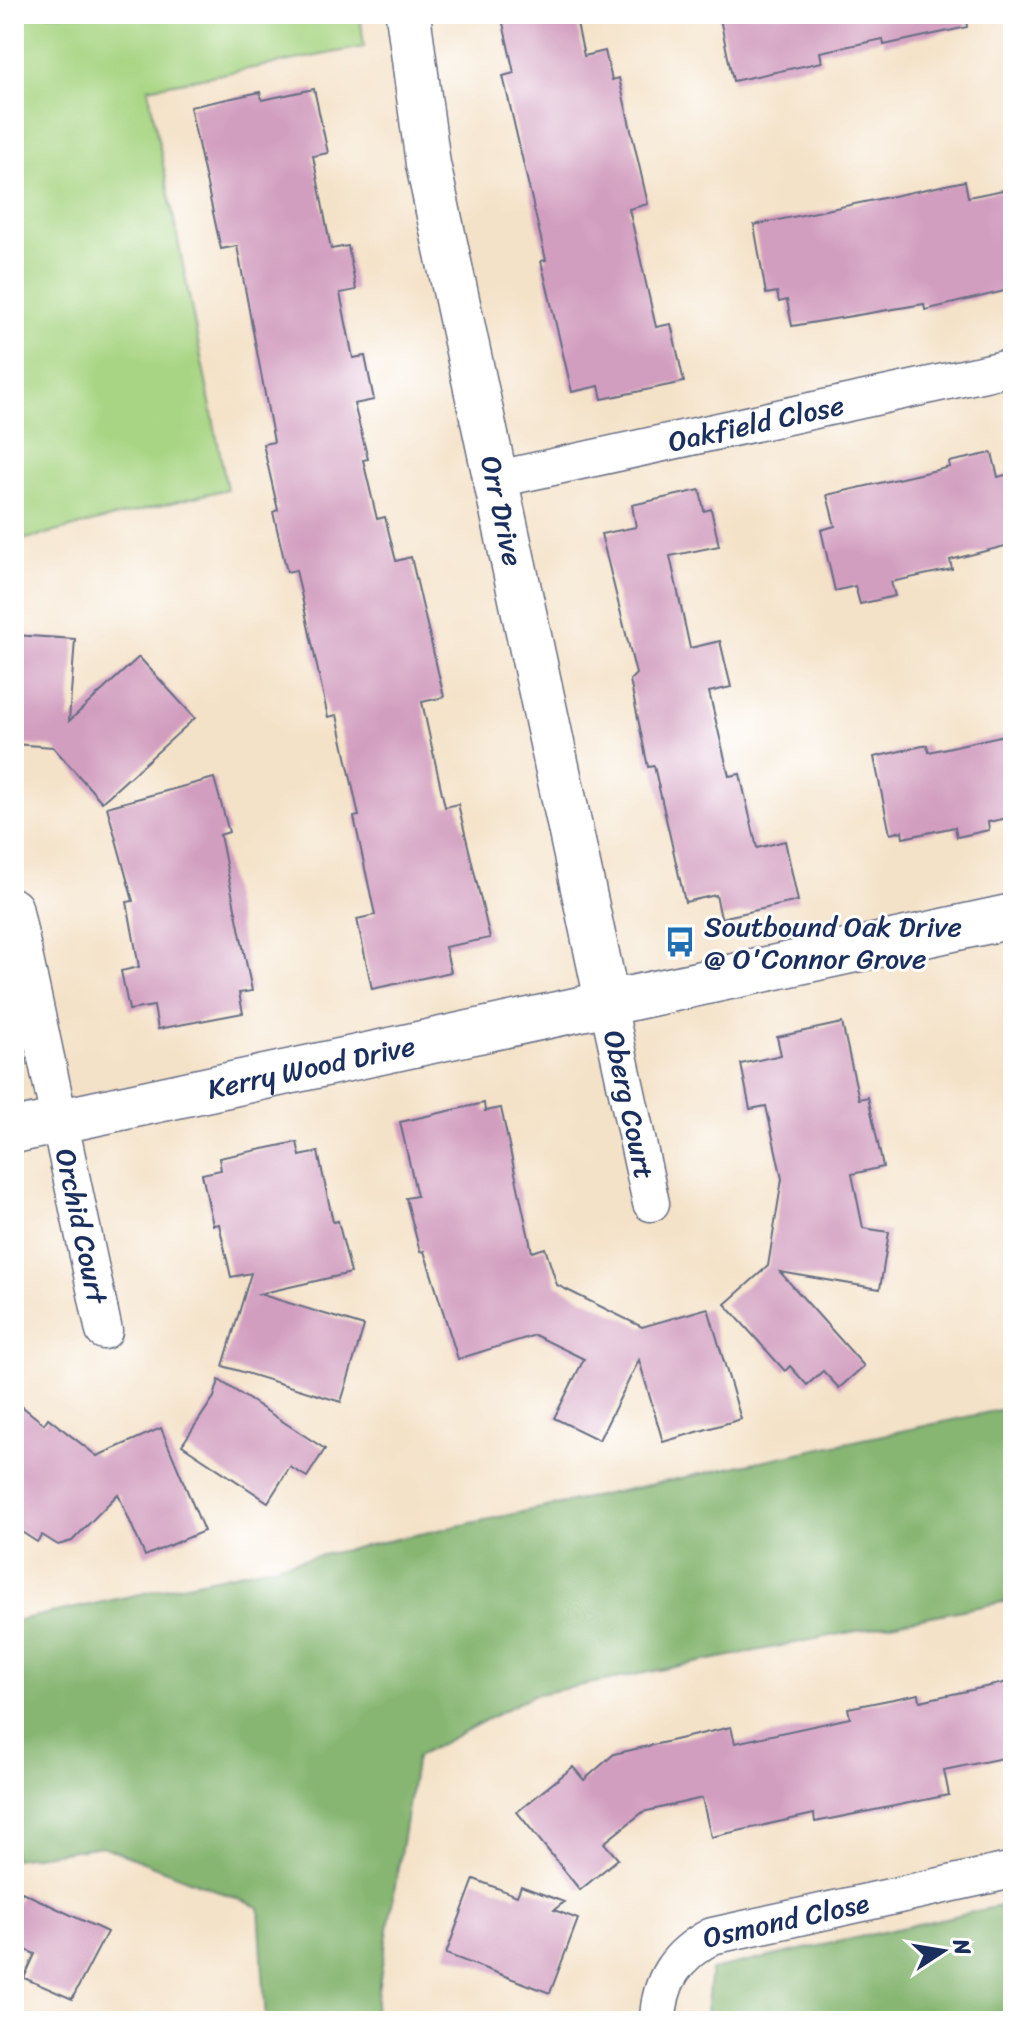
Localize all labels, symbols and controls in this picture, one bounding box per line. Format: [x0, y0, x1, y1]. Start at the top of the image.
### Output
street label: Oakfield Close [663, 380, 849, 466]
street label: Orr Drive [467, 451, 538, 571]
place label: Soutbound Oak Drive @ O'Connor Grove [704, 902, 962, 983]
bus stop icon: Soutbound Oak Drive @ O'Connor Grove [663, 925, 697, 959]
street label: Kerry Wood Drive [203, 1021, 420, 1113]
street label: Oberg Court [590, 1026, 670, 1184]
street label: Orchid Court [41, 1144, 122, 1310]
street label: Osmond Close [698, 1878, 873, 1962]
north arrow [903, 1911, 983, 1991]
text: N [941, 1934, 983, 1959]

